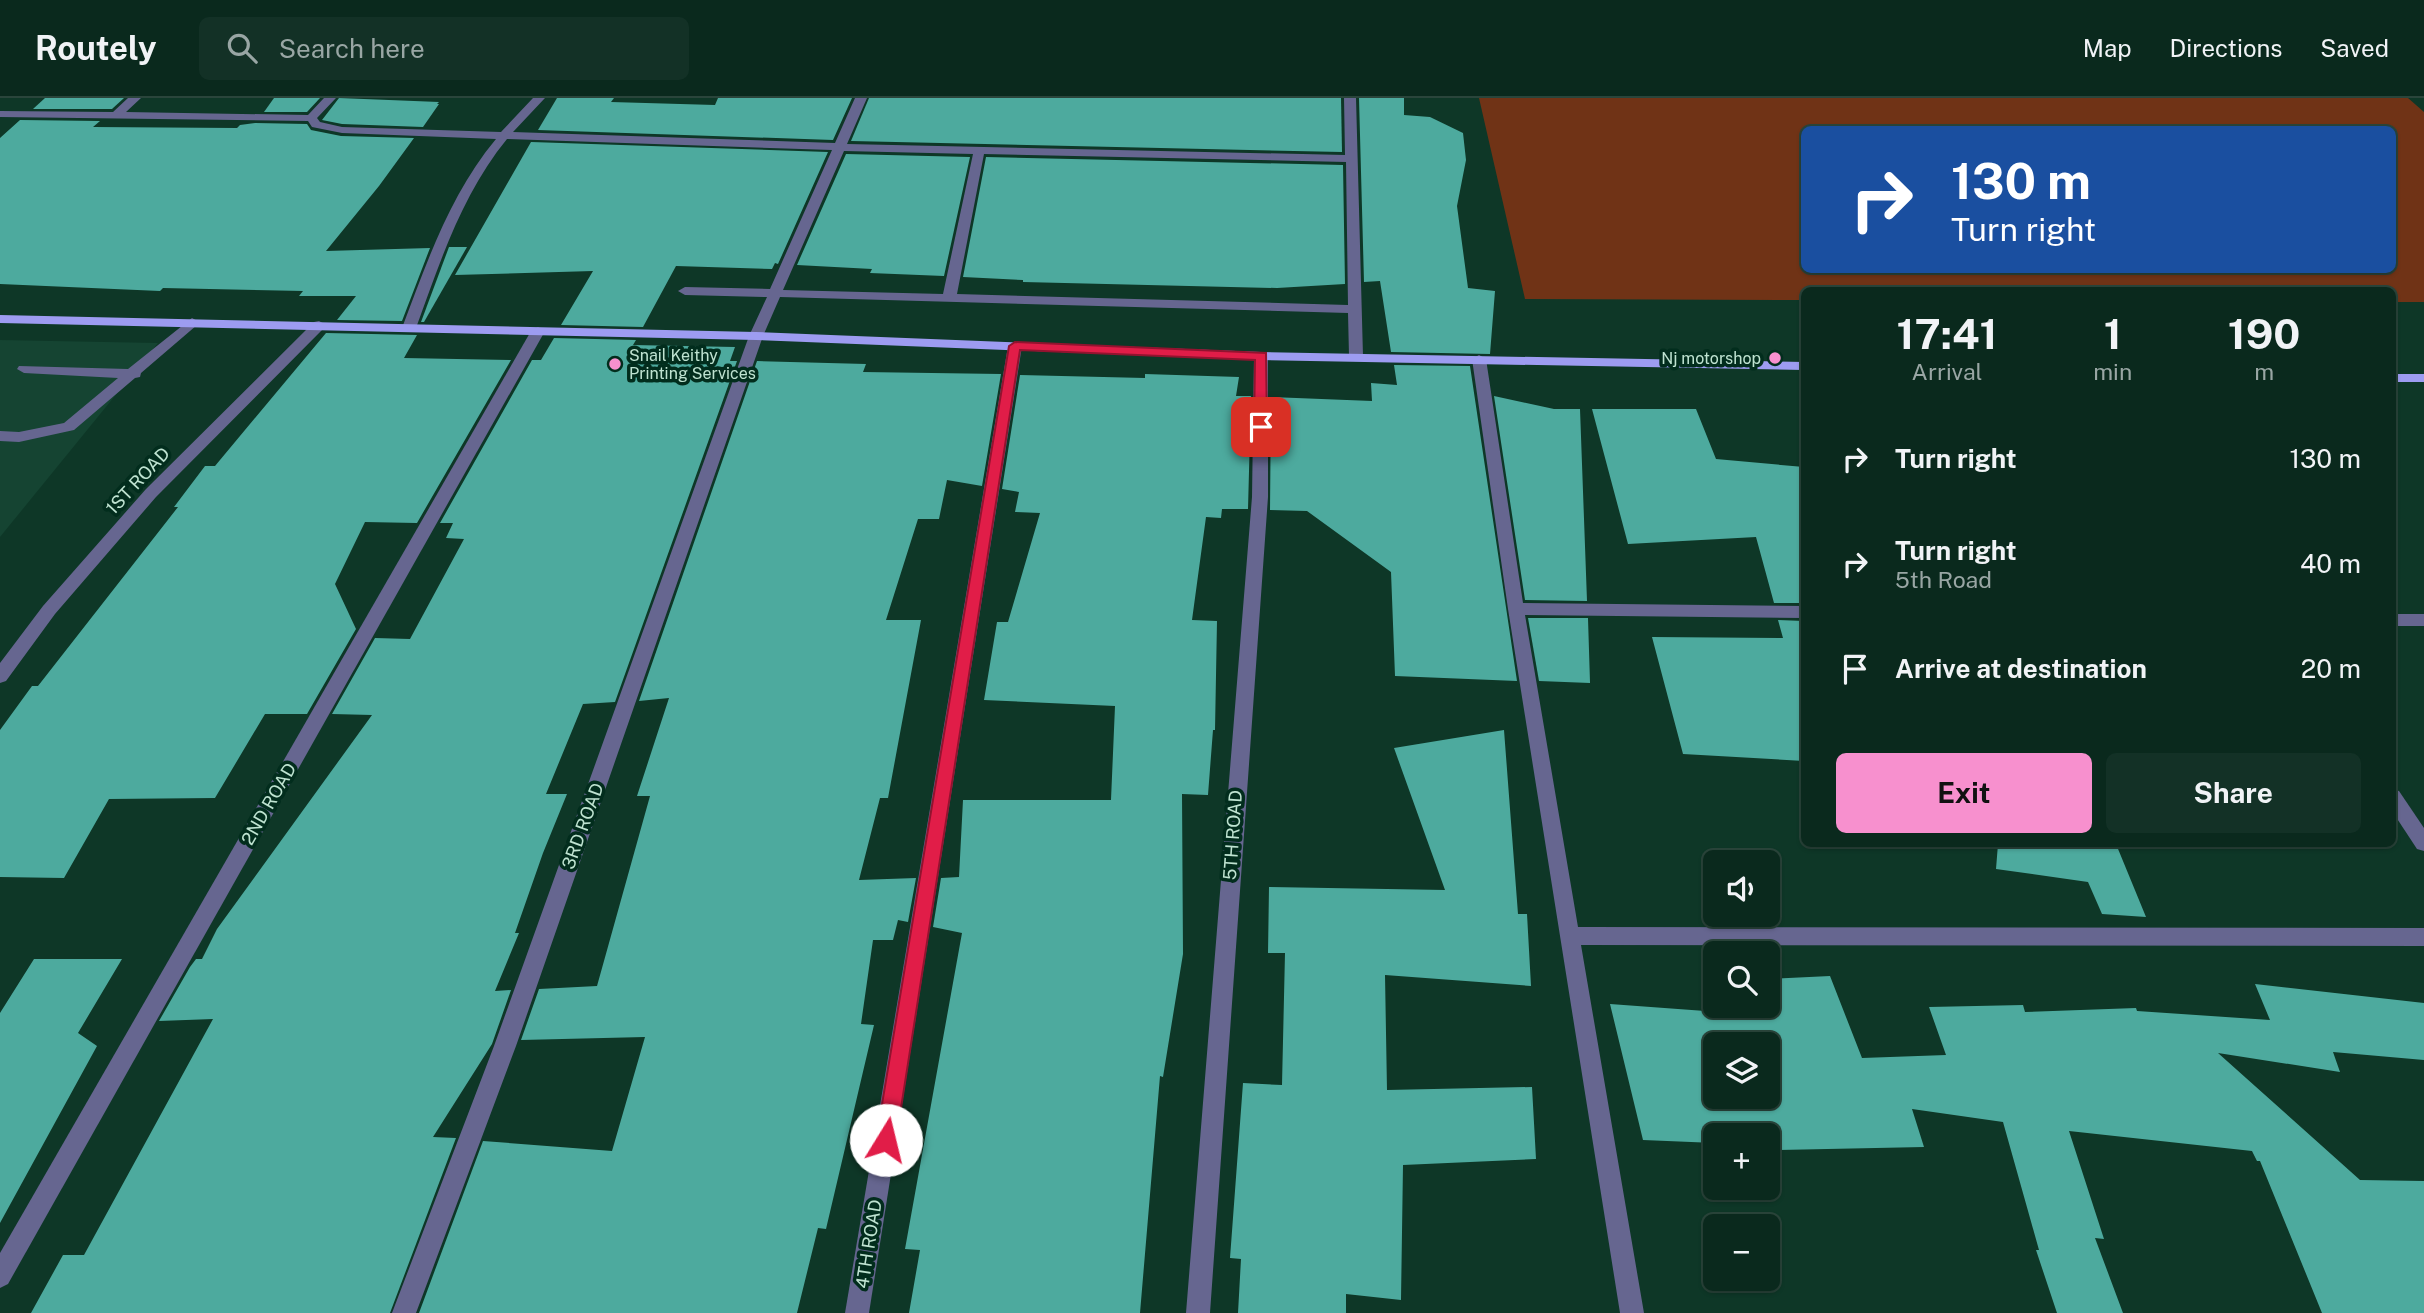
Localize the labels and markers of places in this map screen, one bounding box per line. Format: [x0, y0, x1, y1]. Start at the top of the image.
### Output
place label: Snail Keithy Printing Services [629, 346, 756, 383]
place label: Nj motorshop [1661, 349, 1761, 368]
marker: Nj motorshop [1767, 350, 1783, 366]
marker: Snail Keithy Printing Services [607, 356, 623, 372]
pin [1231, 397, 1291, 457]

